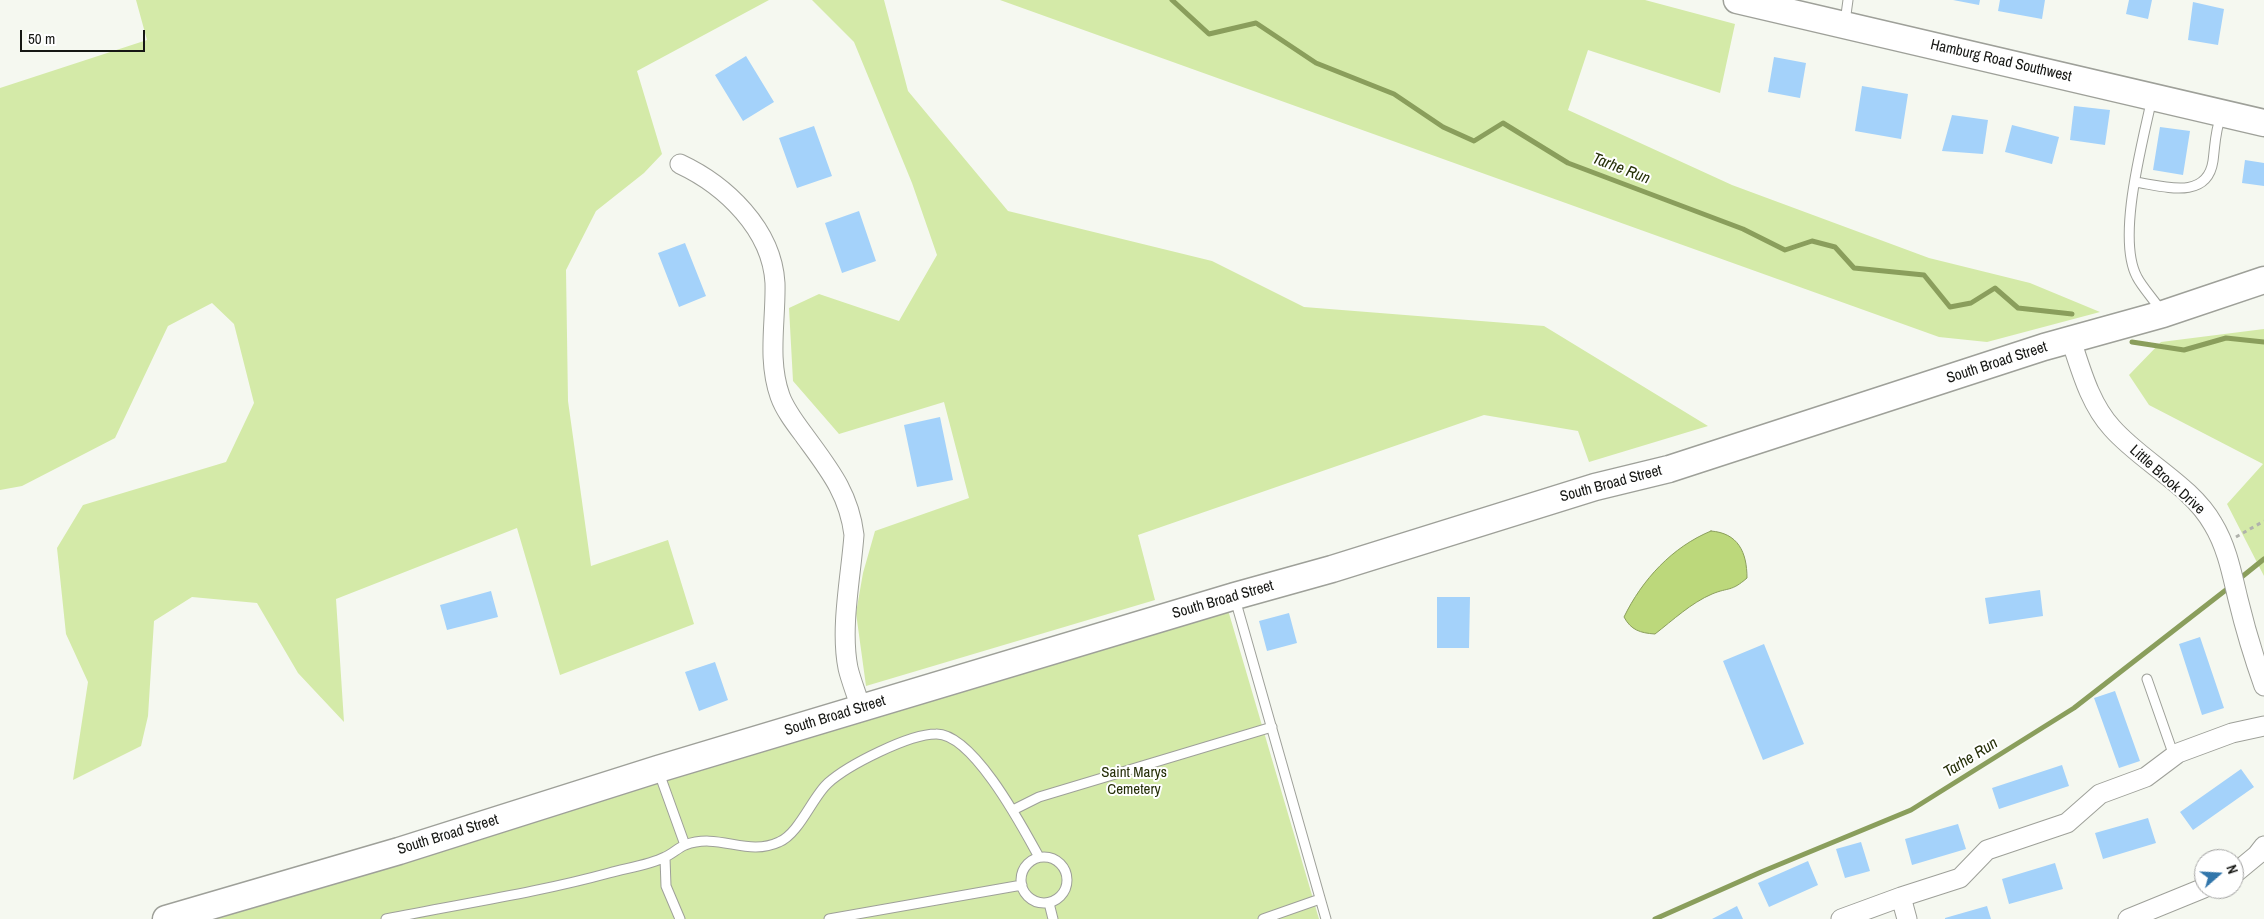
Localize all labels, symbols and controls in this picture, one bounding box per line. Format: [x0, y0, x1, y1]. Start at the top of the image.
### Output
scale bar [22, 20, 148, 52]
text: 50 m [28, 28, 55, 49]
street label: Hamburg Road Southwest [1929, 36, 2073, 86]
water label: Tarhe Run [1589, 149, 1653, 189]
street label: South Broad Street [1944, 338, 2050, 388]
street label: Little Brook Drive [2126, 442, 2208, 518]
street label: South Broad Street [1558, 462, 1664, 506]
street label: South Broad Street [1170, 577, 1276, 623]
street label: South Broad Street [782, 692, 888, 740]
water label: Tarhe Run [1940, 734, 2002, 782]
park label: Saint Marys Cemetery [1101, 764, 1167, 799]
street label: South Broad Street [395, 811, 501, 859]
north arrow [2194, 849, 2244, 899]
text: N [2222, 863, 2242, 876]

